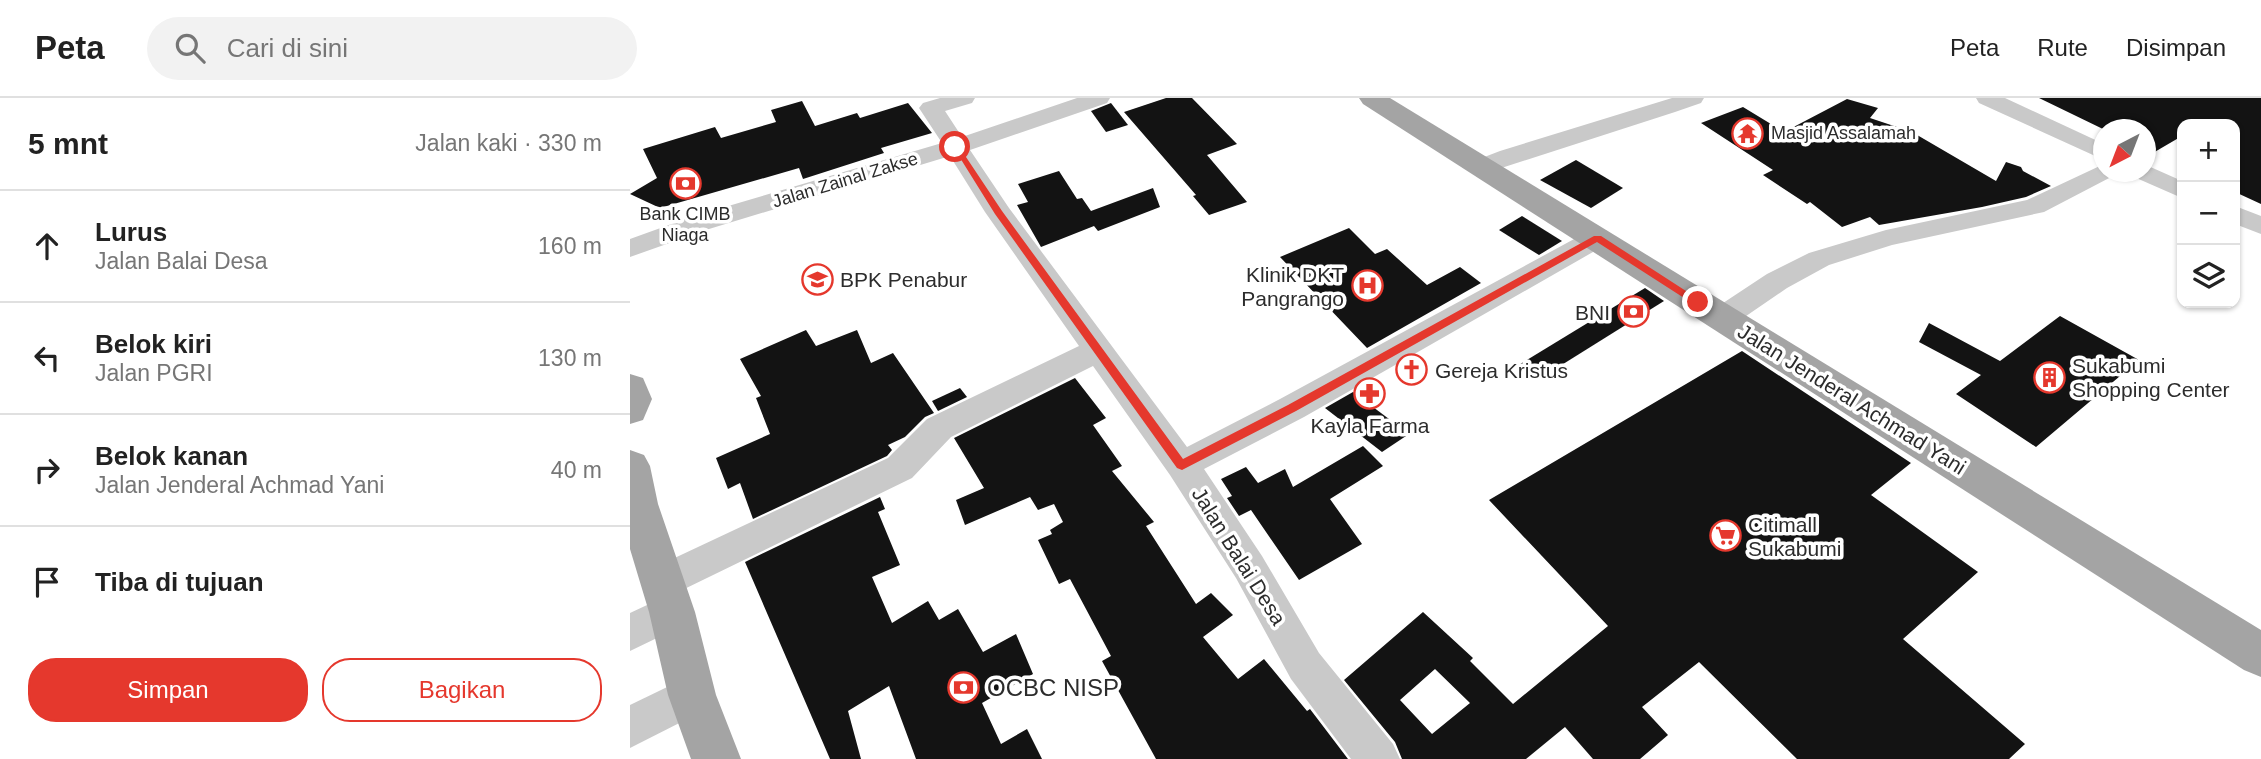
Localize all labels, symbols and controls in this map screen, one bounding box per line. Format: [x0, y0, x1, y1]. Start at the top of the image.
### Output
search box [147, 17, 637, 80]
text: Peta [35, 29, 105, 66]
icon: search [171, 29, 209, 67]
text: Cari di sini [227, 33, 348, 63]
text: Peta [1950, 34, 1999, 61]
text: Rute [2037, 34, 2088, 61]
text: Disimpan [2126, 34, 2226, 61]
temple icon: Masjid Assalamah [1731, 116, 1765, 150]
north arrow [2093, 119, 2156, 182]
map controls [2177, 119, 2240, 308]
button: + [2177, 119, 2240, 182]
place label: Masjid Assalamah [1771, 123, 1916, 143]
text: 5 mnt [28, 127, 108, 160]
text: Jalan kaki · 330 m [415, 130, 602, 156]
route start [939, 131, 970, 162]
street label: Jalan Zainal Zakse [770, 148, 920, 212]
bank icon: Bank CIMB Niaga [668, 166, 702, 200]
button: − [2177, 182, 2240, 245]
place label: Bank CIMB Niaga [639, 204, 731, 245]
text: Lurus [95, 217, 167, 247]
icon: ahead [28, 227, 66, 265]
text: 160 m [538, 233, 602, 259]
button: layers [2177, 245, 2240, 308]
text: Jalan Balai Desa [95, 248, 268, 274]
school or university icon: BPK Penabur [800, 262, 834, 296]
place label: Klinik DKT Pangrango [1241, 263, 1344, 310]
place label: BPK Penabur [840, 268, 967, 291]
hospital icon: Klinik DKT Pangrango [1350, 269, 1384, 303]
route end [1682, 286, 1713, 317]
bank icon: BNI [1616, 295, 1650, 329]
place label: BNI [1575, 301, 1610, 324]
street label: Jalan Jenderal Achmad Yani [1734, 319, 1970, 479]
text: Belok kiri [95, 329, 212, 359]
icon: left [28, 339, 66, 377]
text: 130 m [538, 345, 602, 371]
church icon: Gereja Kristus [1395, 353, 1429, 387]
place label: Sukabumi Shopping Center [2072, 354, 2230, 401]
place label: Gereja Kristus [1435, 359, 1568, 382]
text: Jalan PGRI [95, 360, 213, 386]
building icon: Sukabumi Shopping Center [2032, 360, 2066, 394]
pharmacy icon: Kayla Farma [1353, 376, 1387, 410]
place label: Kayla Farma [1310, 414, 1430, 437]
text: Belok kanan [95, 441, 248, 471]
icon: right [28, 451, 66, 489]
text: 40 m [551, 457, 602, 483]
text: Jalan Jenderal Achmad Yani [95, 472, 384, 498]
street label: Jalan Balai Desa [1187, 483, 1291, 629]
place label: Citimall Sukabumi [1748, 513, 1841, 560]
supermarket icon: Citimall Sukabumi [1708, 519, 1742, 553]
icon: arrive [28, 563, 66, 601]
text: Tiba di tujuan [95, 567, 264, 597]
button: Simpan [28, 658, 308, 722]
button: Bagikan [322, 658, 602, 722]
bank icon: OCBC NISP [947, 670, 981, 704]
place label: OCBC NISP [987, 674, 1119, 701]

